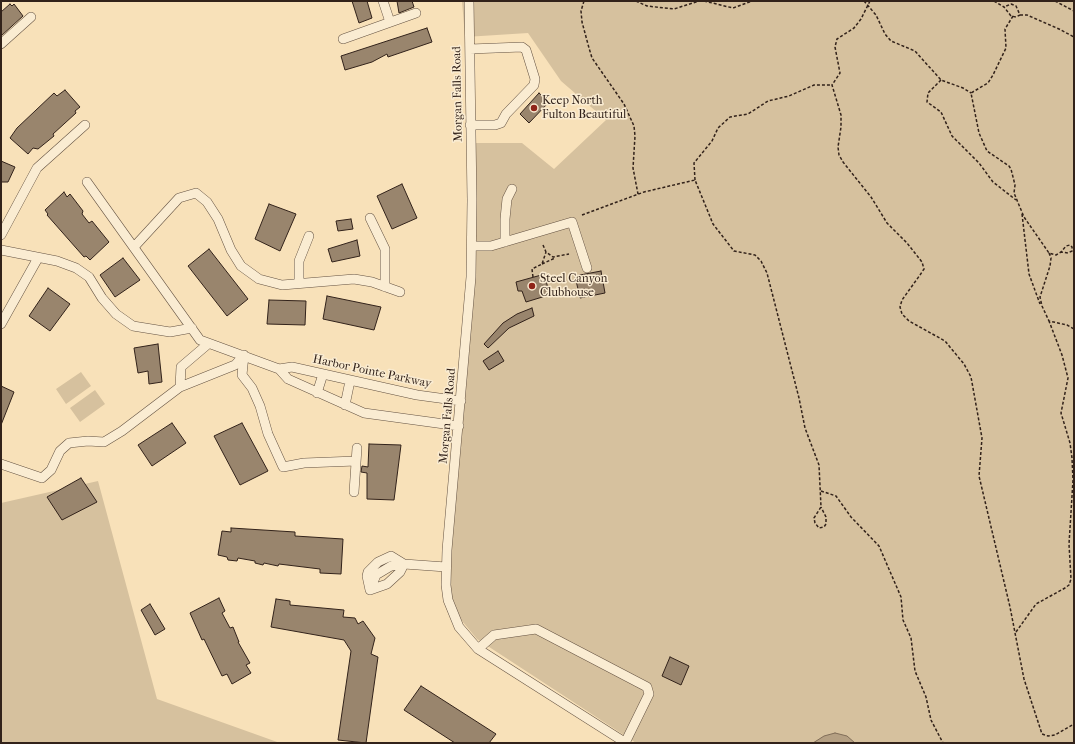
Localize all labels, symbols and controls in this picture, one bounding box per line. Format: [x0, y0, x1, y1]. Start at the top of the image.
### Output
street label: Morgan Falls Road [450, 46, 466, 142]
place label: Keep North Fulton Beautiful [542, 94, 626, 122]
marker: Keep North Fulton Beautiful [529, 103, 539, 113]
place label: Steel Canyon Clubhouse [540, 272, 608, 300]
marker: Steel Canyon Clubhouse [527, 281, 537, 291]
street label: Harbor Pointe Parkway [311, 352, 433, 392]
street label: Morgan Falls Road [437, 368, 459, 464]

